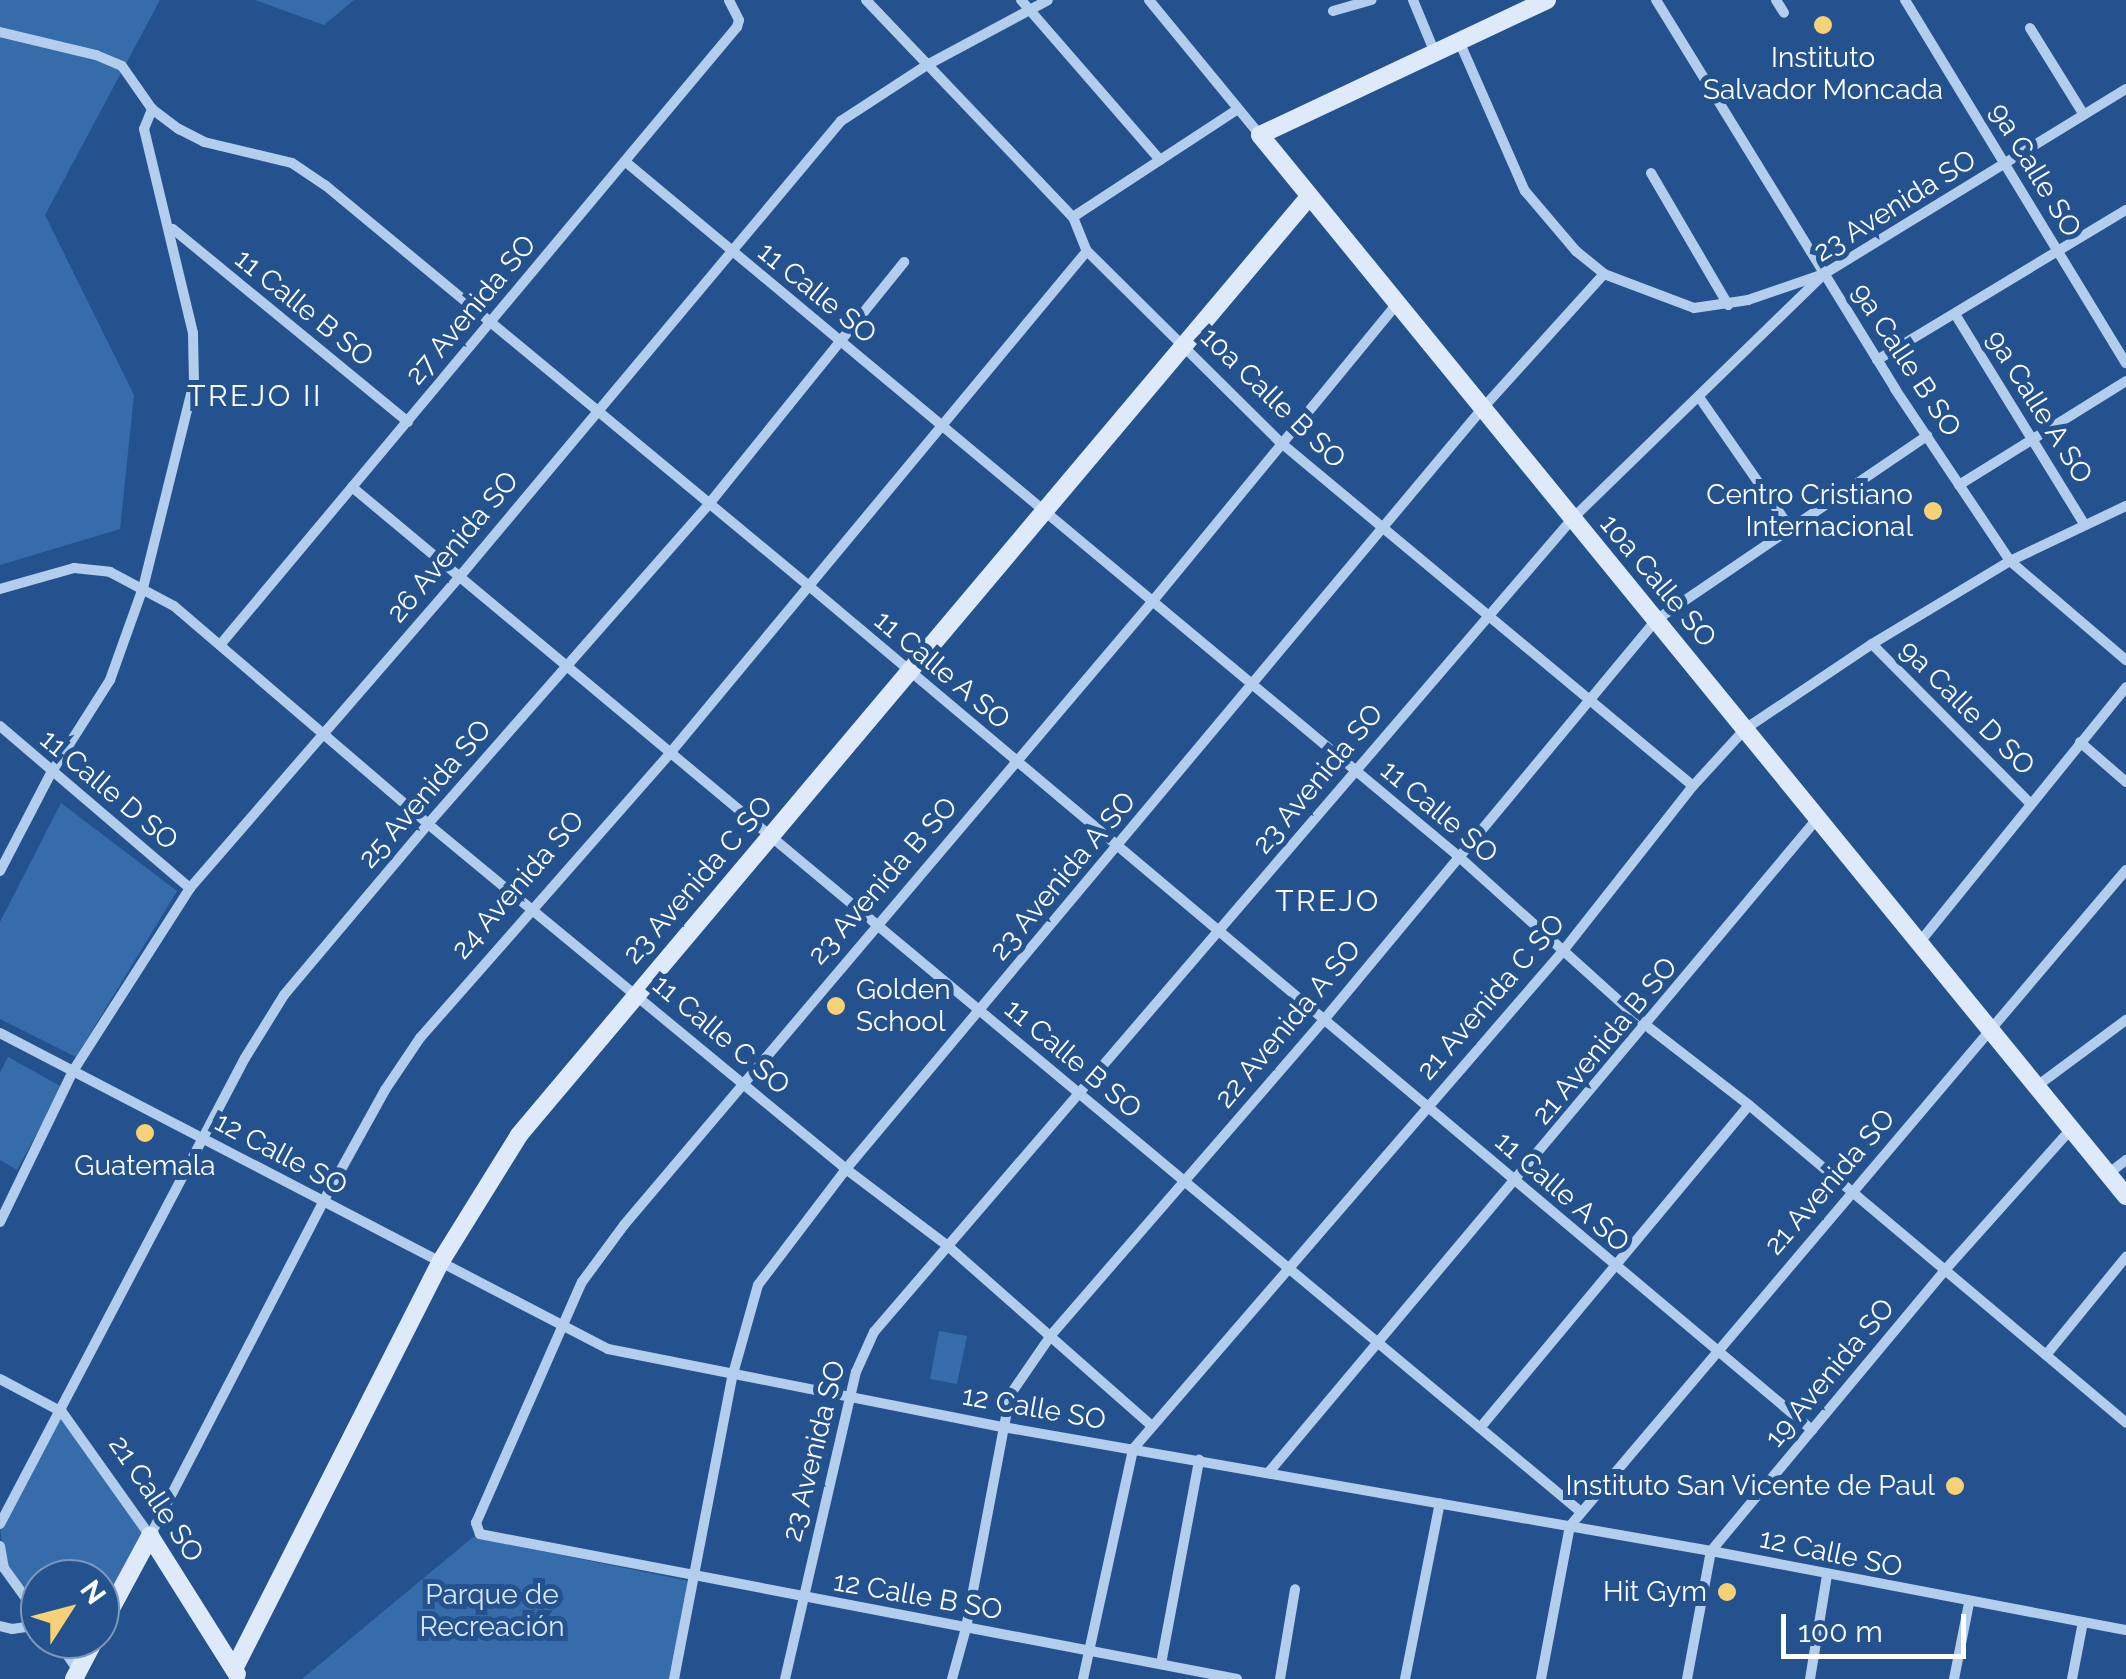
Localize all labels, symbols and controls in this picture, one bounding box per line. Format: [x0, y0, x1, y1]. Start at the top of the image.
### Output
marker: Instituto Salvador Moncada [1812, 14, 1834, 36]
place label: Instituto Salvador Moncada [1703, 41, 1943, 107]
street label: 9a Calle SO [1982, 97, 2088, 243]
street label: 23 Avenida SO [1807, 143, 1983, 269]
street label: 27 Avenida SO [398, 228, 544, 392]
street label: 11 Calle SO [751, 235, 883, 351]
street label: 11 Calle B SO [228, 242, 380, 374]
street label: 9a Calle B SO [1844, 277, 1968, 443]
street label: 10a Calle B SO [1193, 320, 1353, 476]
street label: 9a Calle A SO [1978, 323, 2100, 491]
district label: TREJO II [187, 378, 323, 414]
street label: 26 Avenida SO [380, 464, 526, 630]
place label: Centro Cristiano Internacional [1706, 478, 1913, 544]
marker: Centro Cristiano Internacional [1922, 500, 1944, 522]
street label: 10a Calle SO [1593, 508, 1723, 654]
street label: 11 Calle A SO [867, 603, 1017, 737]
street label: 9a Calle D SO [1892, 633, 2042, 783]
street label: 23 Avenida SO [1245, 697, 1391, 861]
street label: 25 Avenida SO [351, 713, 499, 875]
street label: 11 Calle D SO [33, 723, 185, 857]
street label: 11 Calle SO [1374, 753, 1504, 871]
street label: 23 Avenida A SO [982, 784, 1144, 968]
street label: 23 Avenida C SO [616, 789, 780, 971]
street label: 23 Avenida B SO [801, 790, 965, 972]
street label: 24 Avenida SO [444, 804, 592, 966]
district label: TREJO [1275, 883, 1381, 919]
street label: 21 Avenida C SO [1410, 907, 1572, 1087]
street label: 22 Avenida A SO [1207, 932, 1369, 1116]
street label: 21 Avenida B SO [1525, 950, 1685, 1132]
street label: 11 Calle C SO [646, 968, 796, 1102]
place label: Golden School [856, 973, 950, 1039]
street label: 11 Calle B SO [998, 992, 1148, 1126]
marker: Golden School [825, 995, 847, 1017]
street label: 21 Avenida SO [1757, 1102, 1903, 1262]
street label: 12 Calle SO [209, 1105, 353, 1203]
marker: Guatemala [134, 1122, 156, 1144]
street label: 11 Calle A SO [1487, 1124, 1637, 1260]
place label: Guatemala [74, 1149, 216, 1183]
street label: 19 Avenida SO [1758, 1291, 1902, 1455]
street label: 23 Avenida SO [775, 1357, 853, 1545]
street label: 12 Calle SO [960, 1379, 1108, 1437]
street label: 21 Calle SO [102, 1429, 210, 1569]
place label: Instituto San Vicente de Paul [1565, 1469, 1935, 1503]
marker: Instituto San Vicente de Paul [1944, 1475, 1966, 1497]
street label: 12 Calle SO [1757, 1521, 1905, 1585]
north arrow [20, 1559, 120, 1659]
street label: 12 Calle B SO [831, 1565, 1005, 1627]
text: N [73, 1574, 113, 1611]
place label: Hit Gym [1603, 1575, 1707, 1609]
park label: Parque de Recreación [419, 1578, 565, 1644]
marker: Hit Gym [1716, 1581, 1738, 1603]
scale bar [1786, 1594, 1971, 1656]
text: 100 m [1798, 1614, 1883, 1649]

